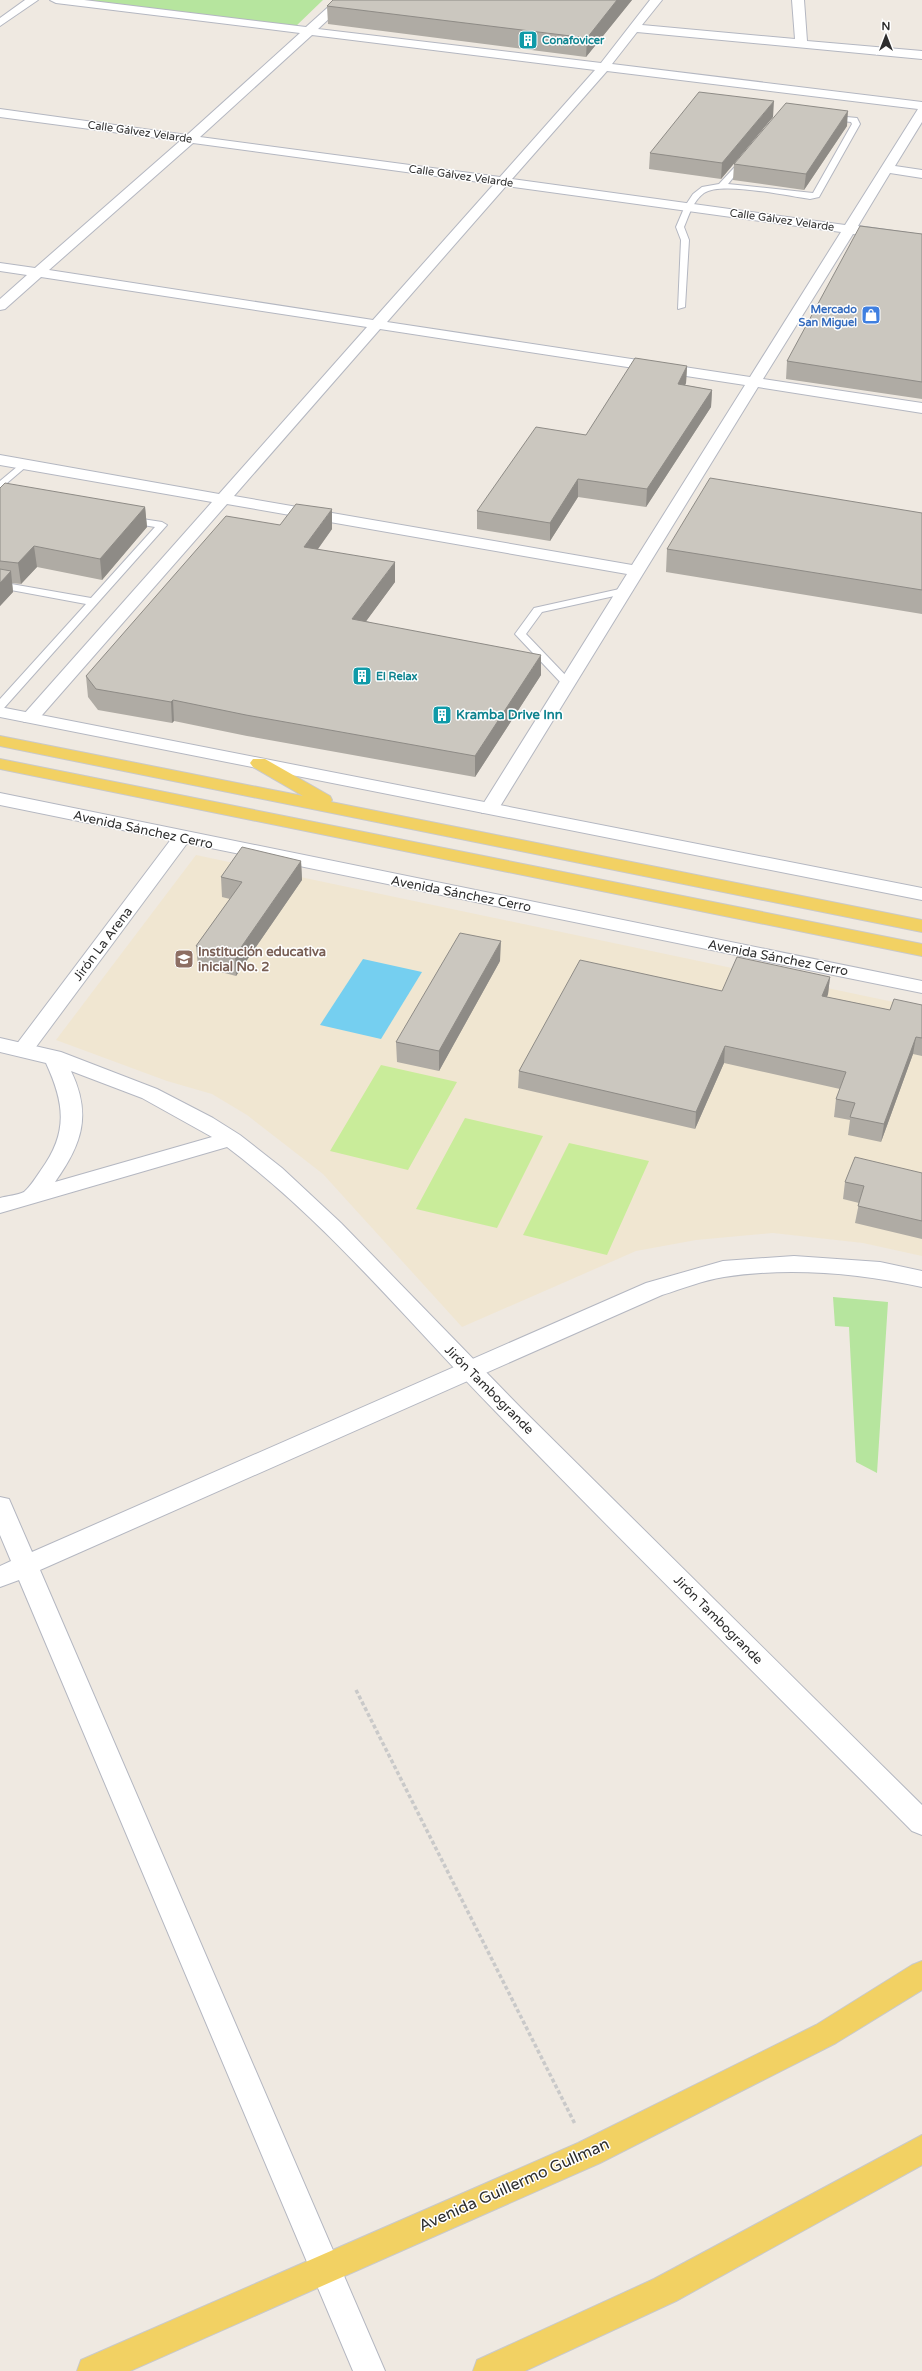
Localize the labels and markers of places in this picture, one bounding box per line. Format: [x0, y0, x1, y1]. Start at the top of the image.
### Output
building icon: Conafovicer [517, 29, 539, 51]
place label: Conafovicer [542, 34, 605, 47]
place label: Mercado San Miguel [799, 303, 857, 330]
shop icon: Mercado San Miguel [860, 304, 882, 326]
building icon: El Relax [351, 665, 373, 687]
place label: El Relax [376, 670, 418, 683]
building icon: Kramba Drive Inn [431, 704, 453, 726]
place label: Kramba Drive Inn [456, 707, 563, 723]
place label: Institución educativa inicial No. 2 [198, 944, 326, 975]
school or university icon: Institución educativa inicial No. 2 [173, 948, 195, 970]

